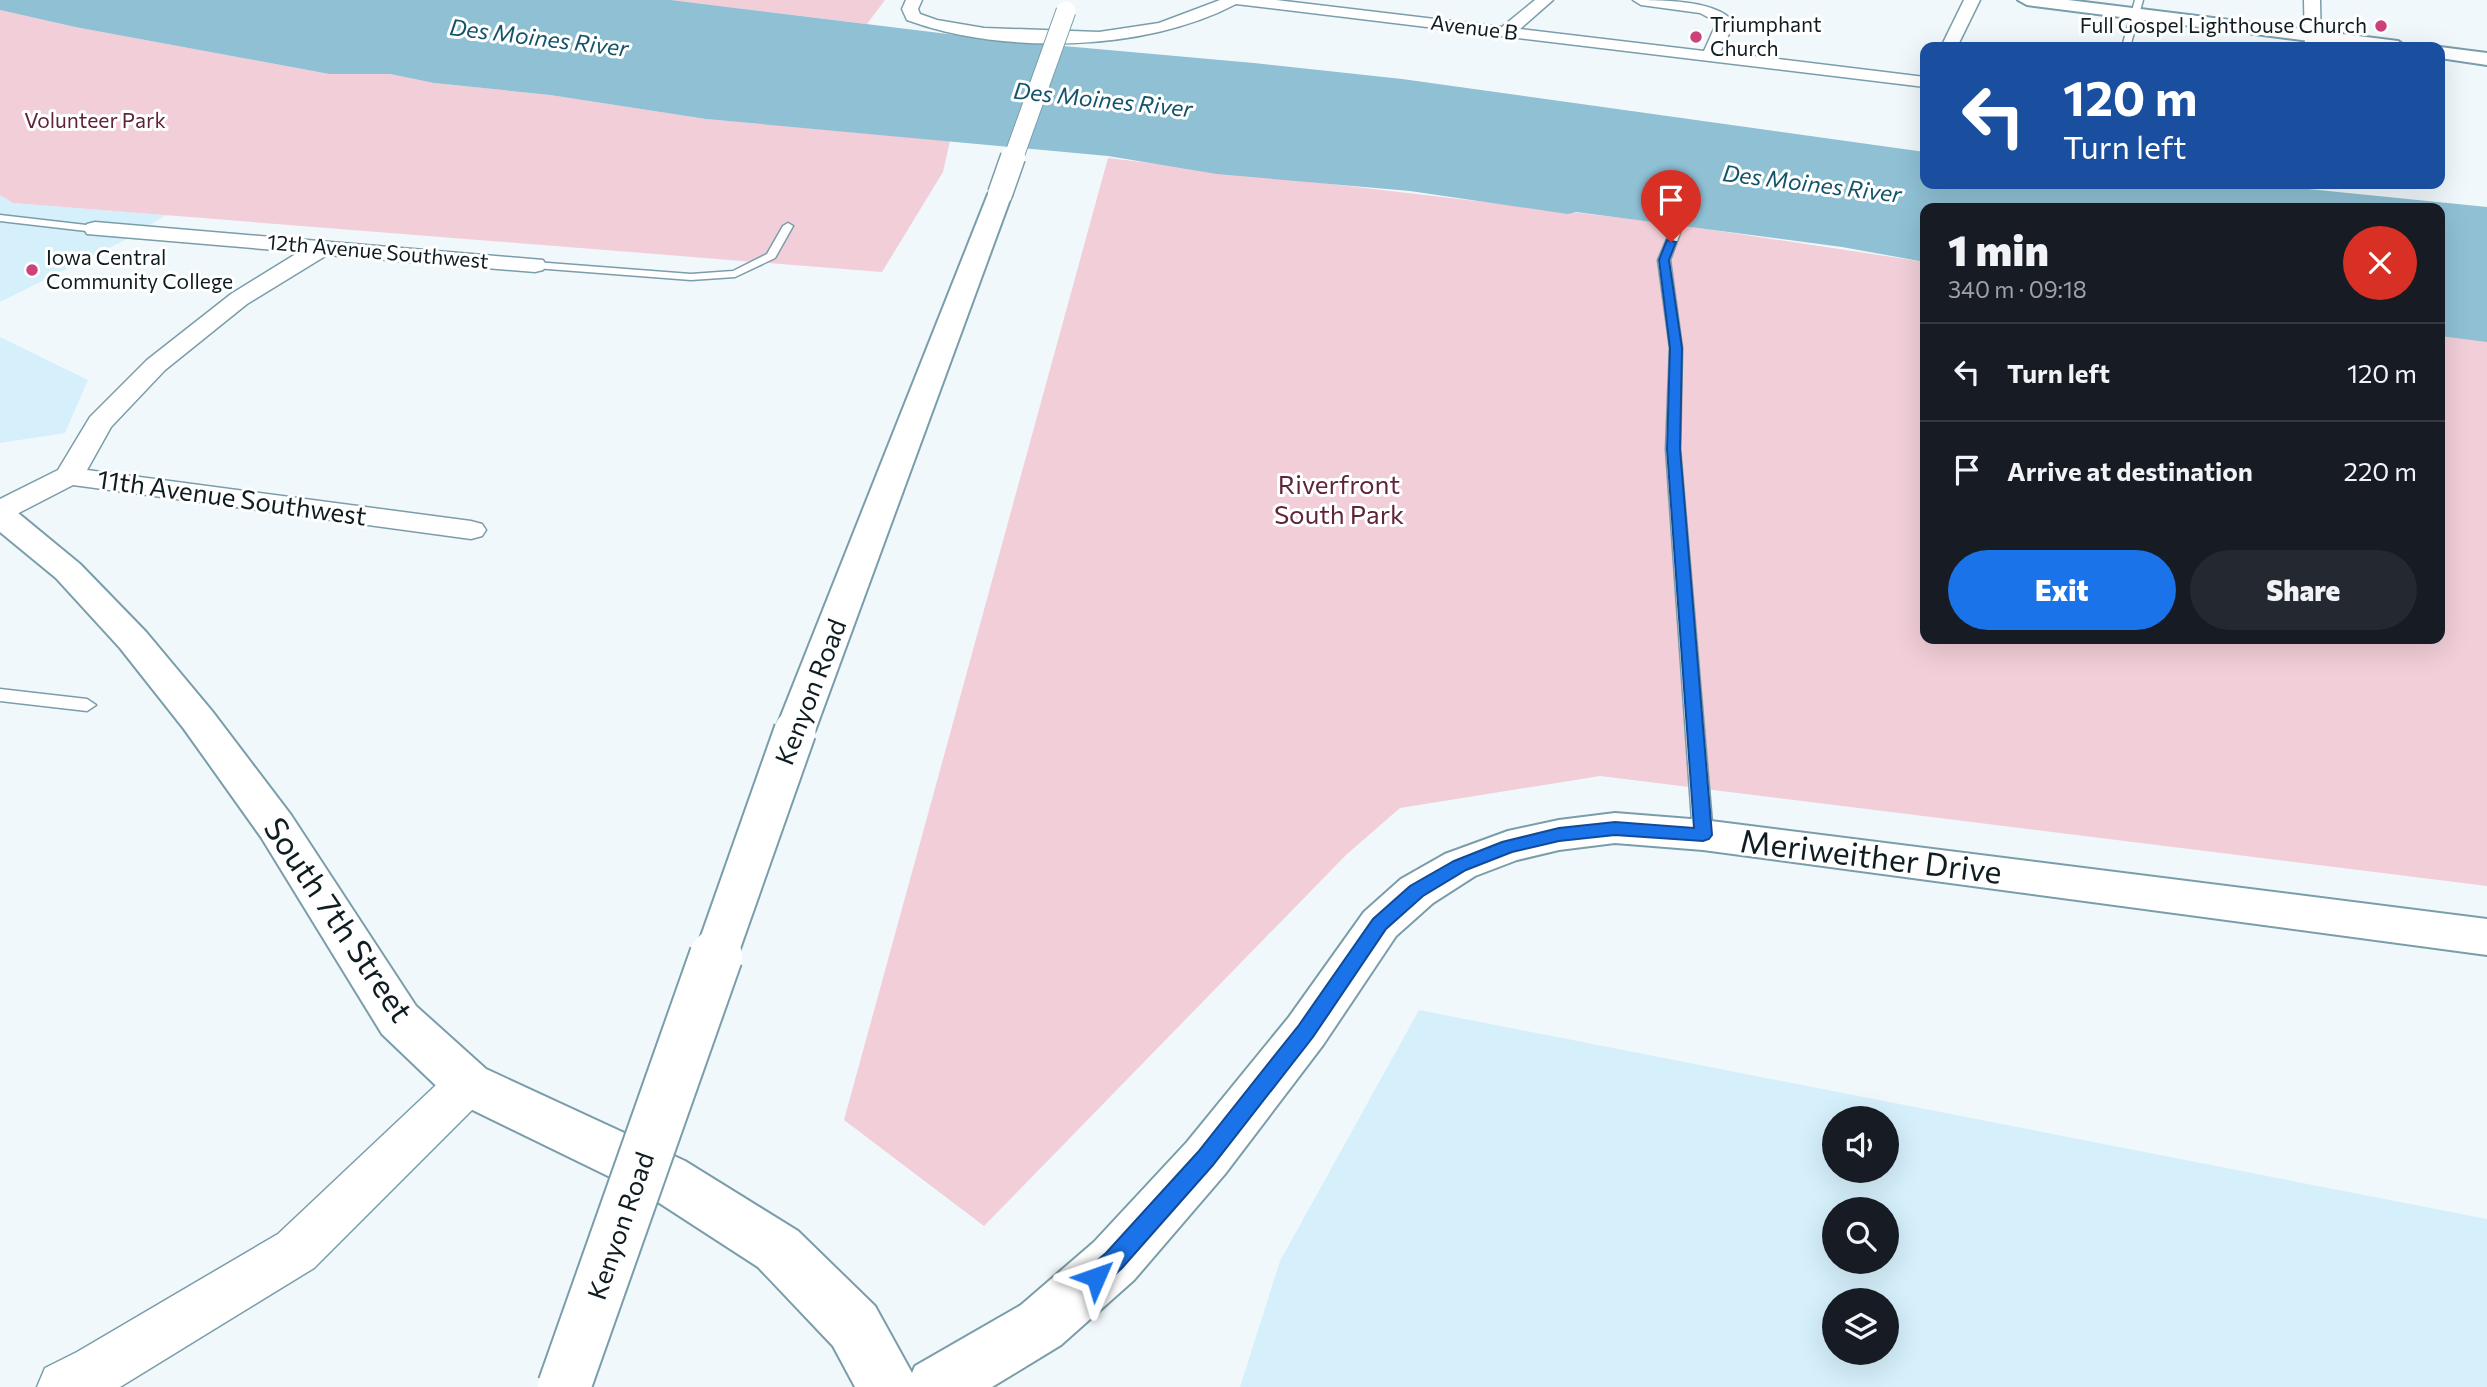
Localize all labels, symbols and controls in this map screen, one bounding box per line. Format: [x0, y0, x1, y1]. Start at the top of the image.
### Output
street label: Avenue B [1429, 9, 1519, 44]
place label: Triumphant Church [1710, 11, 1822, 60]
water label: Des Moines River [448, 12, 631, 62]
place label: Full Gospel Lighthouse Church [2080, 12, 2367, 37]
marker: Full Gospel Lighthouse Church [2373, 18, 2389, 34]
marker: Triumphant Church [1688, 29, 1704, 45]
text: 120 m [2063, 66, 2197, 126]
icon: left [1948, 70, 2039, 161]
water label: Des Moines River [1012, 76, 1195, 122]
park label: Volunteer Park [24, 107, 166, 132]
text: Turn left [2063, 126, 2187, 166]
water label: Des Moines River [1721, 158, 1904, 208]
pin [1641, 170, 1701, 242]
icon: arrive [1652, 181, 1690, 219]
text: 1 min [1948, 223, 2049, 275]
button: close [2343, 226, 2417, 300]
street label: 12th Avenue Southwest [266, 228, 490, 273]
place label: Iowa Central Community College [46, 244, 233, 293]
marker: Iowa Central Community College [24, 262, 40, 278]
text: 340 m · 09:18 [1948, 275, 2087, 303]
icon: left [1948, 353, 1986, 391]
text: Turn left [2007, 357, 2110, 388]
text: 120 m [2347, 357, 2417, 388]
icon: arrive [1948, 451, 1986, 489]
text: Arrive at destination [2007, 455, 2253, 486]
text: 220 m [2344, 455, 2417, 486]
street label: 11th Avenue Southwest [96, 462, 369, 531]
park label: Riverfront South Park [1274, 468, 1404, 529]
button: Exit [1948, 550, 2176, 630]
button: Share [2190, 550, 2417, 630]
street label: Kenyon Road [768, 614, 852, 769]
street label: South 7th Street [256, 809, 423, 1029]
street label: Meriweither Drive [1738, 819, 2004, 891]
map controls [1822, 1106, 1899, 1365]
button: sound [1822, 1106, 1899, 1183]
street label: Kenyon Road [580, 1148, 659, 1303]
button: search [1822, 1197, 1899, 1274]
position arrow [1059, 1240, 1133, 1314]
button: layers [1822, 1288, 1899, 1365]

